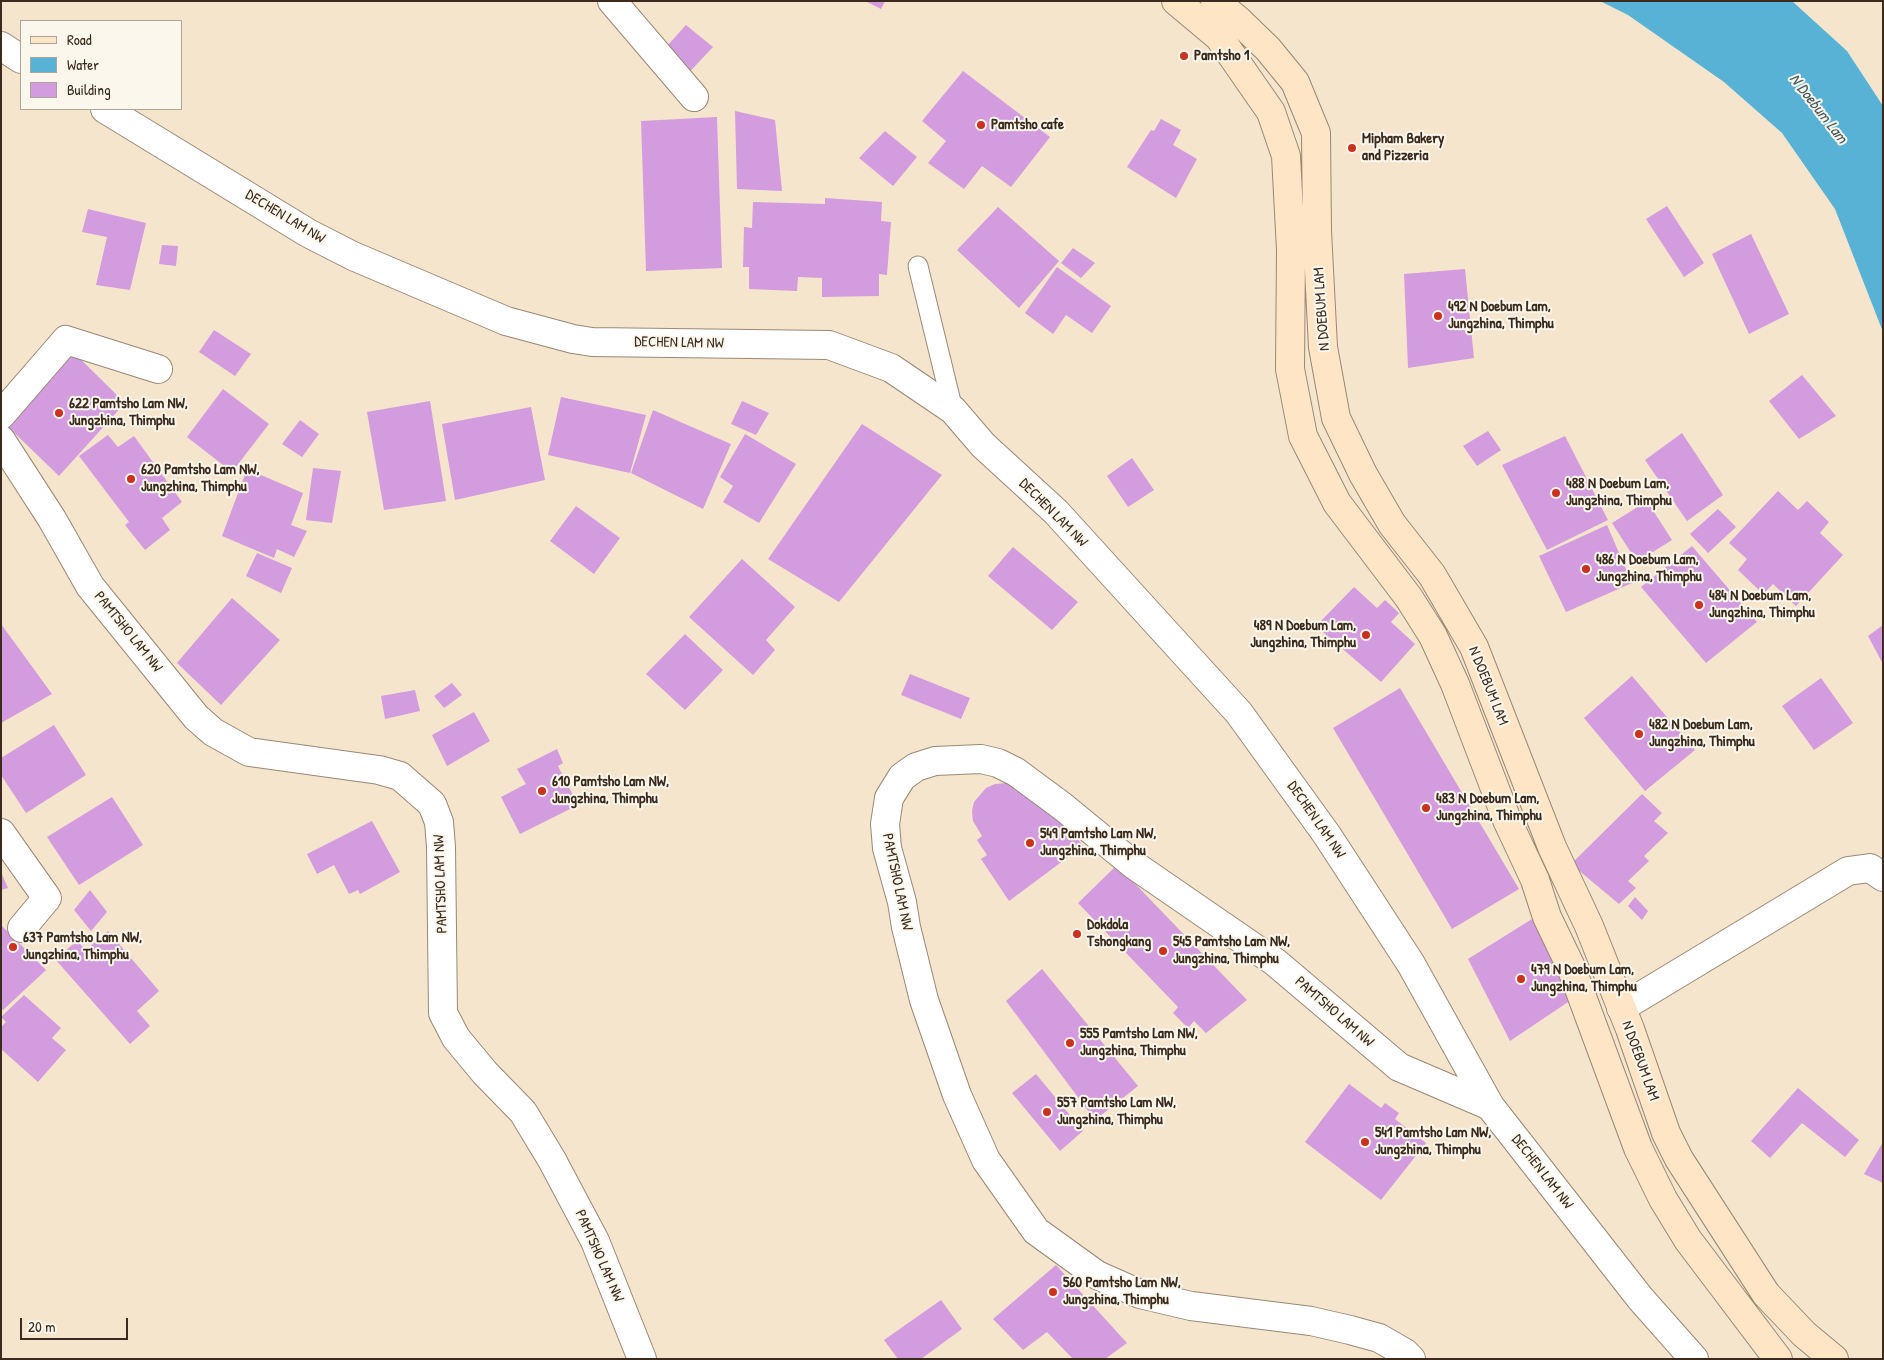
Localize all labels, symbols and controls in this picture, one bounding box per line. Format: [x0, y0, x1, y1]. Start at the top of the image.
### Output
legend [20, 20, 182, 110]
text: Road [67, 29, 92, 50]
place label: Pamtsho 1 [1194, 47, 1249, 65]
marker: Pamtsho 1 [1178, 50, 1190, 62]
text: Water [67, 54, 99, 75]
water label: N Doebum Lam [1785, 70, 1851, 148]
text: Building [67, 79, 111, 100]
place label: Pamtsho cafe [991, 116, 1064, 134]
marker: Pamtsho cafe [975, 119, 987, 131]
place label: Mipham Bakery and Pizzeria [1362, 130, 1444, 165]
marker: Mipham Bakery and Pizzeria [1346, 142, 1358, 154]
street label: DECHEN LAM NW [242, 186, 328, 248]
street label: N DOEBUM LAM [1310, 267, 1334, 351]
place label: 492 N Doebum Lam, Jungzhina, Thimphu [1448, 298, 1554, 333]
marker: 492 N Doebum Lam, Jungzhina, Thimphu [1432, 310, 1444, 322]
street label: DECHEN LAM NW [634, 333, 724, 353]
place label: 622 Pamtsho Lam NW, Jungzhina, Thimphu [69, 395, 188, 430]
marker: 622 Pamtsho Lam NW, Jungzhina, Thimphu [53, 407, 65, 419]
place label: 620 Pamtsho Lam NW, Jungzhina, Thimphu [141, 461, 260, 496]
marker: 620 Pamtsho Lam NW, Jungzhina, Thimphu [125, 473, 137, 485]
street label: DECHEN LAM NW [1015, 475, 1091, 551]
place label: 488 N Doebum Lam, Jungzhina, Thimphu [1566, 475, 1672, 510]
marker: 488 N Doebum Lam, Jungzhina, Thimphu [1550, 487, 1562, 499]
place label: 486 N Doebum Lam, Jungzhina, Thimphu [1596, 551, 1702, 586]
marker: 486 N Doebum Lam, Jungzhina, Thimphu [1580, 563, 1592, 575]
place label: 484 N Doebum Lam, Jungzhina, Thimphu [1709, 587, 1815, 622]
street label: PAMTSHO LAM NW [90, 588, 166, 676]
marker: 484 N Doebum Lam, Jungzhina, Thimphu [1693, 599, 1705, 611]
place label: 489 N Doebum Lam, Jungzhina, Thimphu [1250, 617, 1356, 652]
marker: 489 N Doebum Lam, Jungzhina, Thimphu [1360, 629, 1372, 641]
street label: N DOEBUM LAM [1464, 644, 1512, 728]
place label: 482 N Doebum Lam, Jungzhina, Thimphu [1649, 716, 1755, 751]
marker: 482 N Doebum Lam, Jungzhina, Thimphu [1633, 728, 1645, 740]
place label: 610 Pamtsho Lam NW, Jungzhina, Thimphu [552, 773, 669, 808]
street label: DECHEN LAM NW [1283, 778, 1349, 862]
marker: 610 Pamtsho Lam NW, Jungzhina, Thimphu [536, 785, 548, 797]
place label: 483 N Doebum Lam, Jungzhina, Thimphu [1436, 790, 1542, 825]
marker: 483 N Doebum Lam, Jungzhina, Thimphu [1420, 802, 1432, 814]
place label: 549 Pamtsho Lam NW, Jungzhina, Thimphu [1040, 825, 1156, 860]
street label: PAMTSHO LAM NW [878, 832, 916, 932]
street label: PAMTSHO LAM NW [430, 834, 452, 934]
marker: 549 Pamtsho Lam NW, Jungzhina, Thimphu [1024, 837, 1036, 849]
place label: Dokdola Tshongkang [1087, 916, 1151, 951]
marker: Dokdola Tshongkang [1071, 928, 1083, 940]
place label: 637 Pamtsho Lam NW, Jungzhina, Thimphu [23, 929, 142, 964]
place label: 545 Pamtsho Lam NW, Jungzhina, Thimphu [1173, 933, 1290, 968]
marker: 637 Pamtsho Lam NW, Jungzhina, Thimphu [7, 941, 19, 953]
marker: 545 Pamtsho Lam NW, Jungzhina, Thimphu [1157, 945, 1169, 957]
place label: 479 N Doebum Lam, Jungzhina, Thimphu [1531, 961, 1637, 996]
street label: PAMTSHO LAM NW [1291, 973, 1377, 1051]
marker: 479 N Doebum Lam, Jungzhina, Thimphu [1515, 973, 1527, 985]
street label: N DOEBUM LAM [1617, 1019, 1663, 1103]
place label: 555 Pamtsho Lam NW, Jungzhina, Thimphu [1080, 1025, 1198, 1060]
marker: 555 Pamtsho Lam NW, Jungzhina, Thimphu [1064, 1037, 1076, 1049]
place label: 557 Pamtsho Lam NW, Jungzhina, Thimphu [1057, 1094, 1176, 1129]
marker: 557 Pamtsho Lam NW, Jungzhina, Thimphu [1041, 1106, 1053, 1118]
place label: 541 Pamtsho Lam NW, Jungzhina, Thimphu [1375, 1124, 1491, 1159]
street label: DECHEN LAM NW [1507, 1131, 1577, 1213]
marker: 541 Pamtsho Lam NW, Jungzhina, Thimphu [1359, 1136, 1371, 1148]
street label: PAMTSHO LAM NW [571, 1207, 627, 1305]
place label: 560 Pamtsho Lam NW, Jungzhina, Thimphu [1063, 1274, 1181, 1309]
marker: 560 Pamtsho Lam NW, Jungzhina, Thimphu [1047, 1286, 1059, 1298]
scale bar [22, 1308, 130, 1340]
text: 20 m [28, 1316, 55, 1337]

